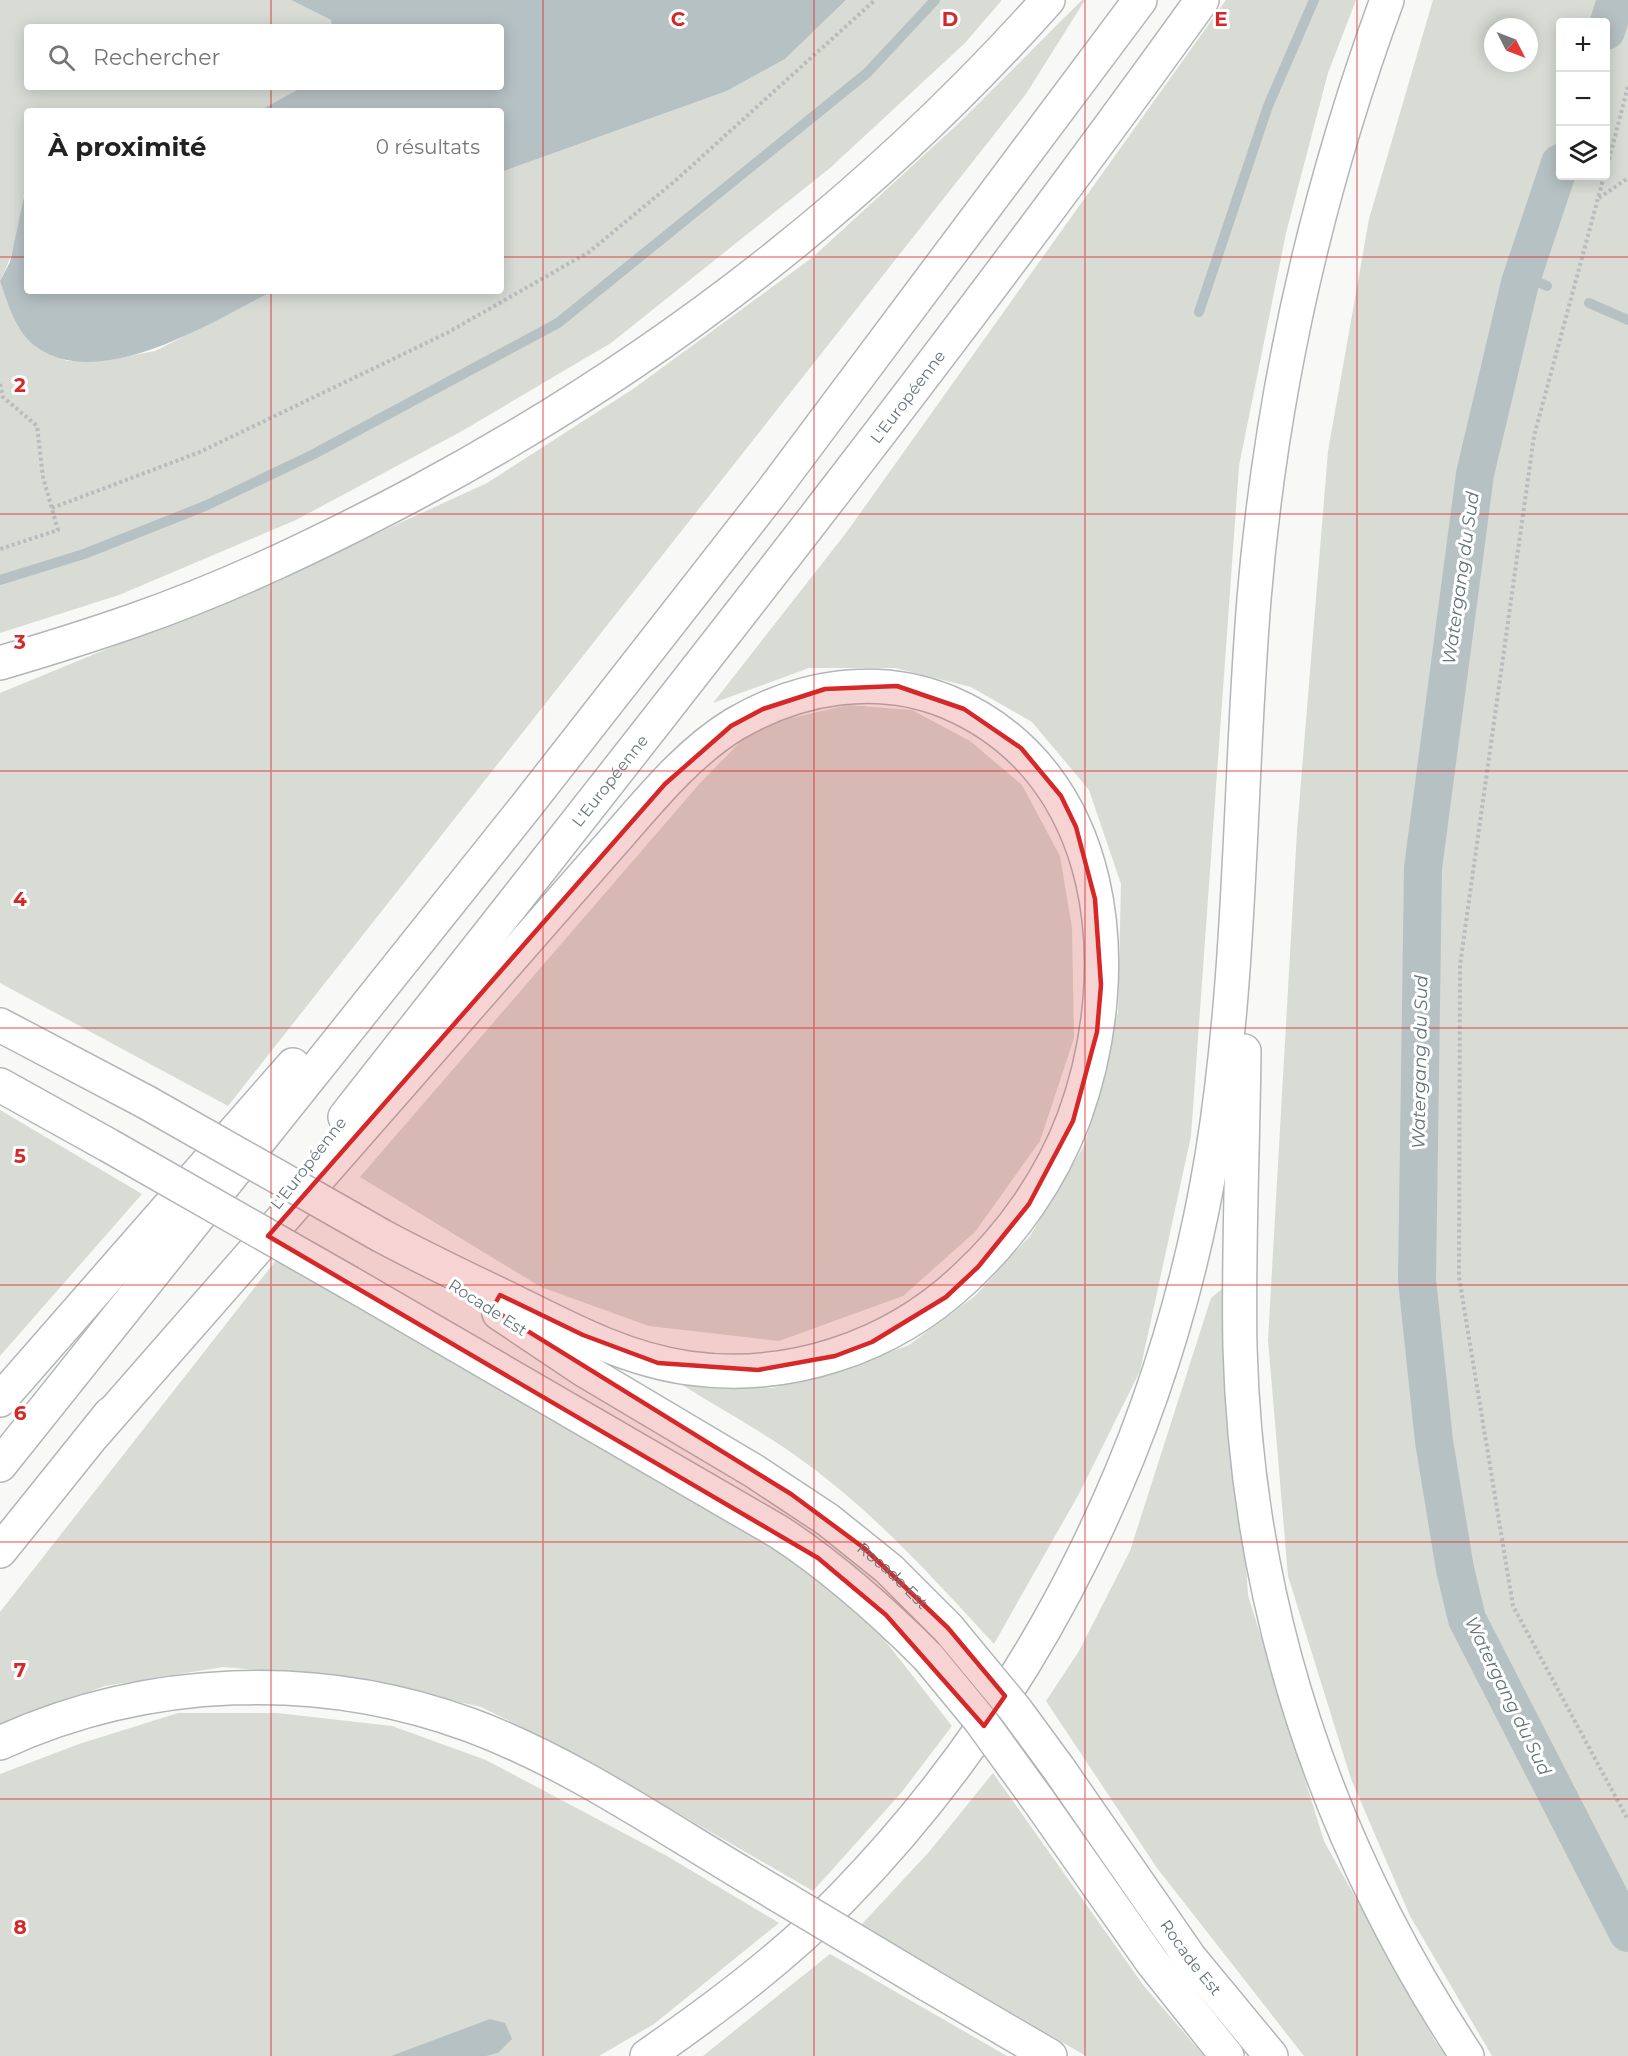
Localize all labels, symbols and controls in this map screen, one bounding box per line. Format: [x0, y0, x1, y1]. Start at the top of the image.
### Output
text: C [671, 7, 686, 31]
text: D [942, 7, 958, 31]
text: E [1214, 7, 1228, 31]
north arrow [1484, 18, 1538, 72]
map controls [1556, 18, 1610, 180]
button: + [1556, 18, 1610, 72]
search box [24, 24, 504, 90]
icon: search [45, 41, 78, 74]
text: Rechercher [93, 44, 220, 71]
button: − [1556, 72, 1610, 126]
button: layers [1556, 126, 1610, 180]
text: À proximité [48, 131, 207, 163]
text: 0 résultats [376, 135, 480, 159]
street label: L'Européenne [866, 347, 949, 447]
text: 2 [14, 373, 26, 397]
water label: Watergang du Sud [1438, 490, 1484, 666]
text: 3 [13, 630, 26, 654]
street label: L'Européenne [568, 731, 652, 831]
text: 4 [13, 887, 27, 911]
water label: Watergang du Sud [1407, 974, 1433, 1149]
street label: L'Européenne [267, 1113, 350, 1213]
text: 5 [14, 1144, 26, 1168]
street label: Rocade Est [445, 1275, 531, 1340]
text: 6 [14, 1401, 27, 1425]
street label: Rocade Est [853, 1538, 932, 1613]
water label: Watergang du Sud [1460, 1613, 1556, 1780]
text: 7 [14, 1658, 26, 1682]
text: 8 [13, 1915, 27, 1939]
street label: Rocade Est [1156, 1916, 1226, 1999]

